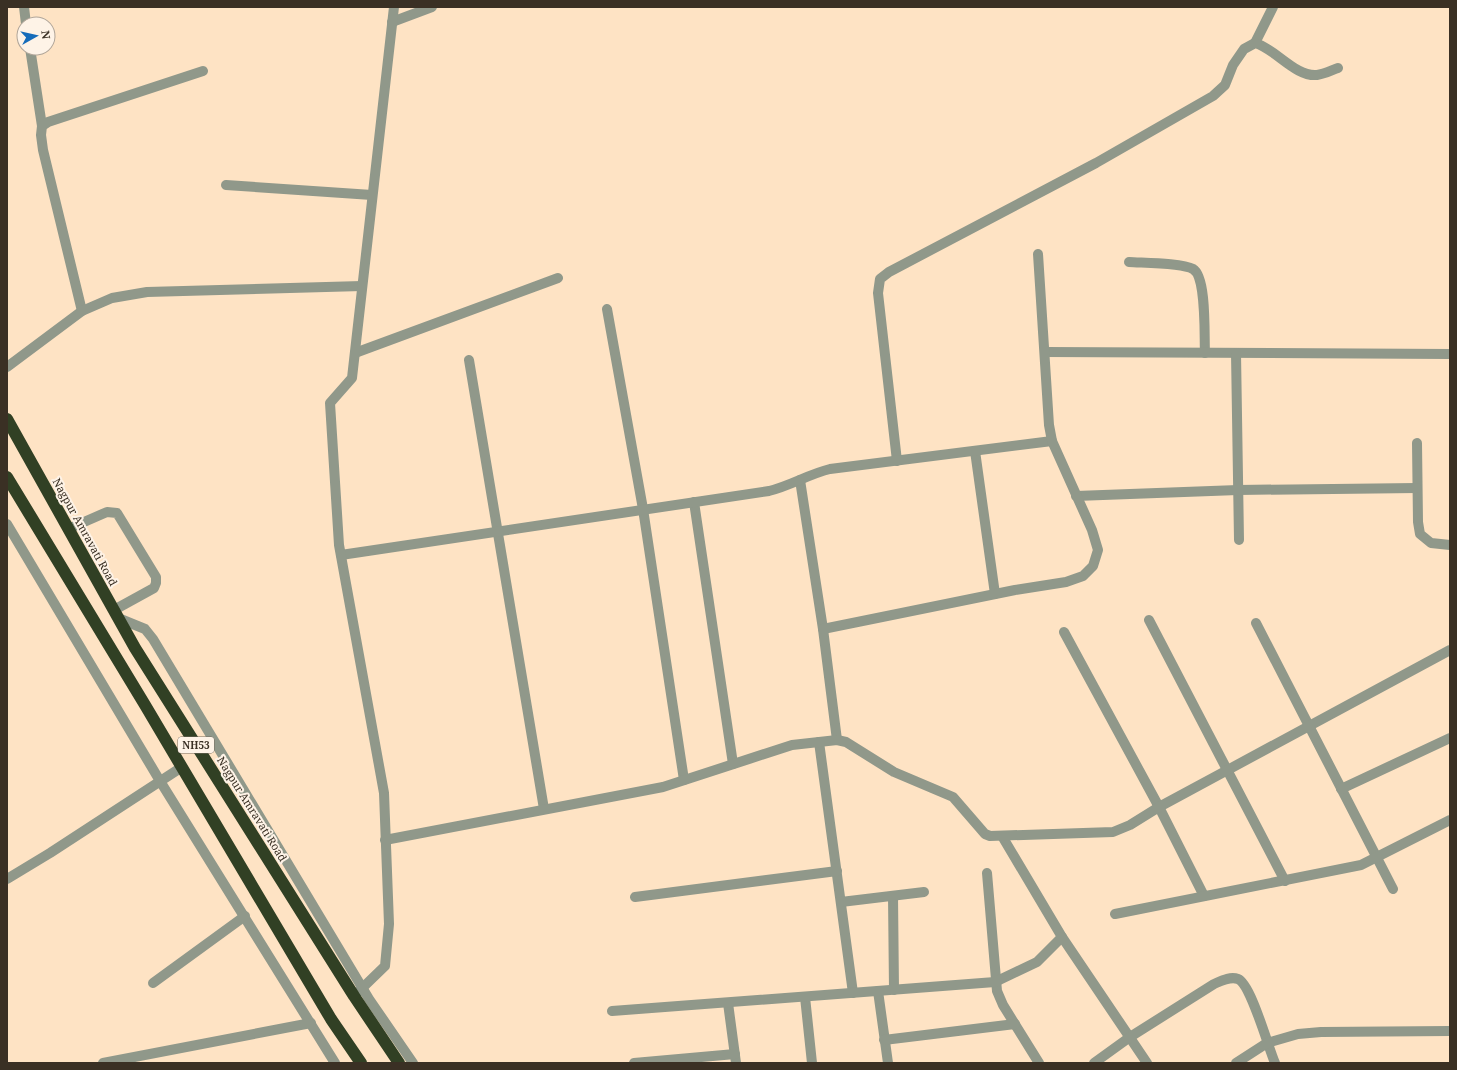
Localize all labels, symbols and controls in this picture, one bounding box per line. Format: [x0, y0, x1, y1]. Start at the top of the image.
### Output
north arrow [16, 16, 56, 56]
text: N [38, 29, 54, 40]
street label: Nagpur Amravati Road [50, 475, 121, 588]
road number: NH53 [178, 737, 214, 753]
street label: Nagpur Amravati Road [214, 753, 291, 864]

